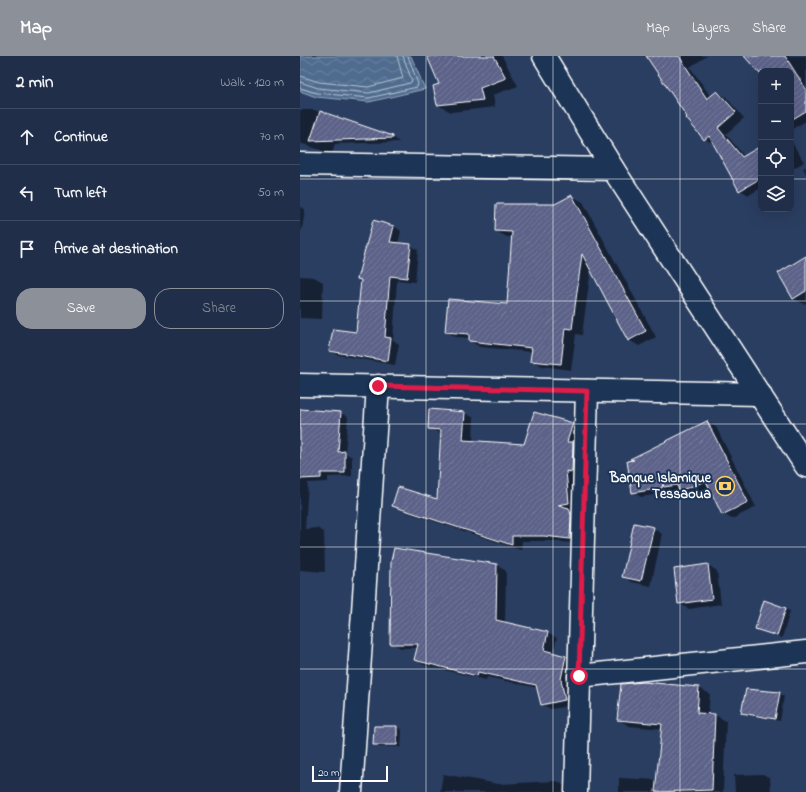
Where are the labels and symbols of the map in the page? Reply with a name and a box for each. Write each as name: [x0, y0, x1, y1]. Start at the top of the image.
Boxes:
route end: [369, 377, 387, 395]
place label: Banque Islamique Tessaoua: [609, 468, 712, 505]
bank icon: Banque Islamique Tessaoua: [714, 475, 736, 497]
route start: [570, 667, 588, 685]
scale bar: [312, 764, 388, 783]

